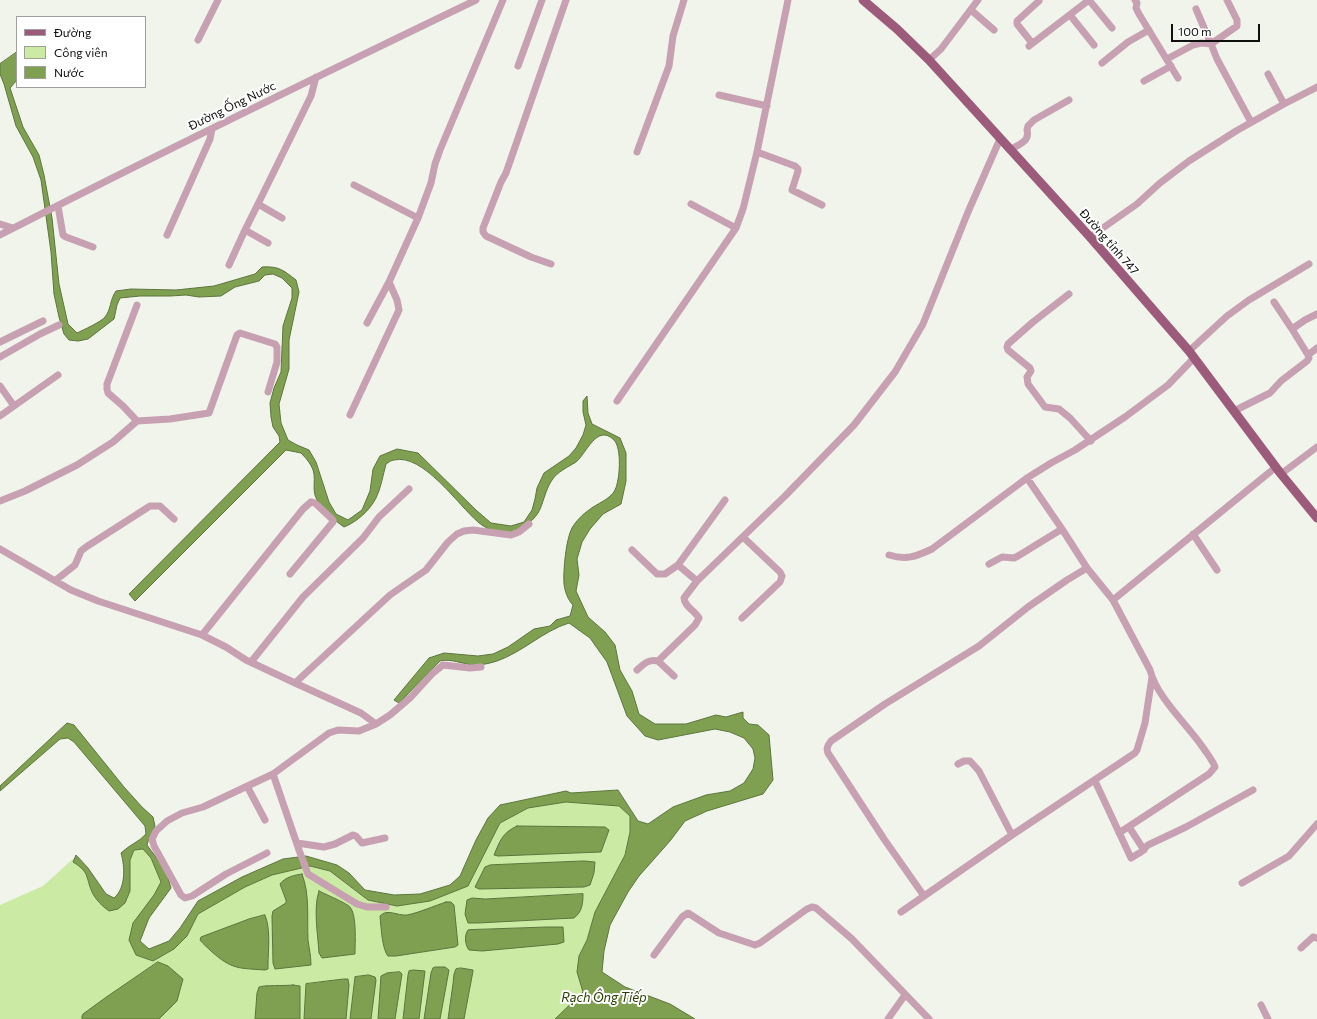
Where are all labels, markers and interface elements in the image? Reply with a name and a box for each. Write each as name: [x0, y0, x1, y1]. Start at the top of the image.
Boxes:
legend: [16, 16, 146, 88]
scale bar: [1173, 16, 1262, 42]
text: 100 m: [1178, 24, 1212, 38]
text: Đường: [54, 25, 91, 39]
text: Công viên: [54, 45, 108, 59]
text: Nước: [54, 65, 84, 79]
street label: Đường Ống Nước: [186, 79, 278, 133]
street label: Đường tỉnh 747: [1076, 206, 1142, 278]
water label: Rạch Ông Tiếp: [561, 990, 647, 1006]

